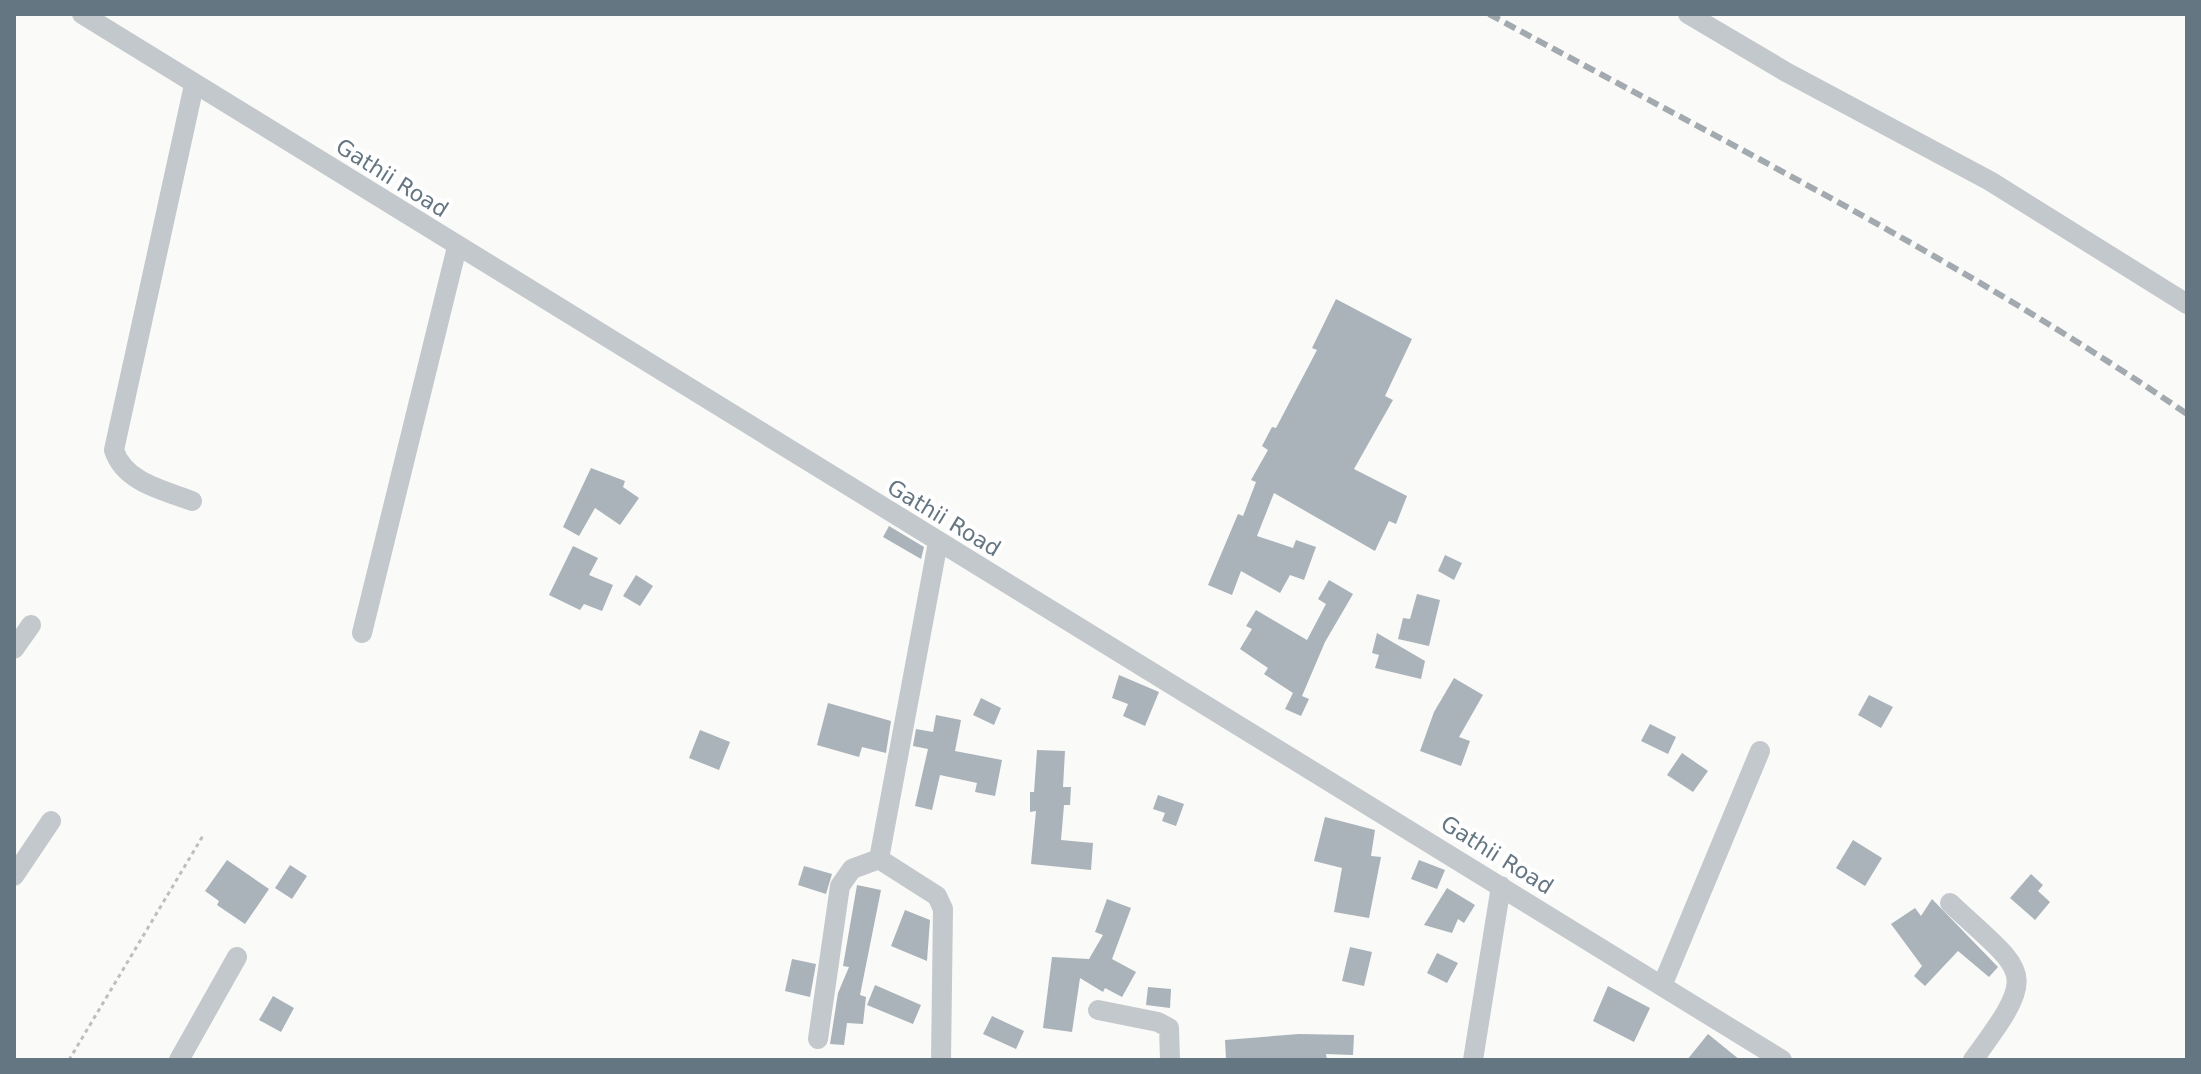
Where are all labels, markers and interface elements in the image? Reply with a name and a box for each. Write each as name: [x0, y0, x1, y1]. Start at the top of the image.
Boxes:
street label: Gathii Road: [331, 134, 453, 222]
street label: Gathii Road: [883, 474, 1005, 562]
street label: Gathii Road: [1436, 811, 1558, 899]

